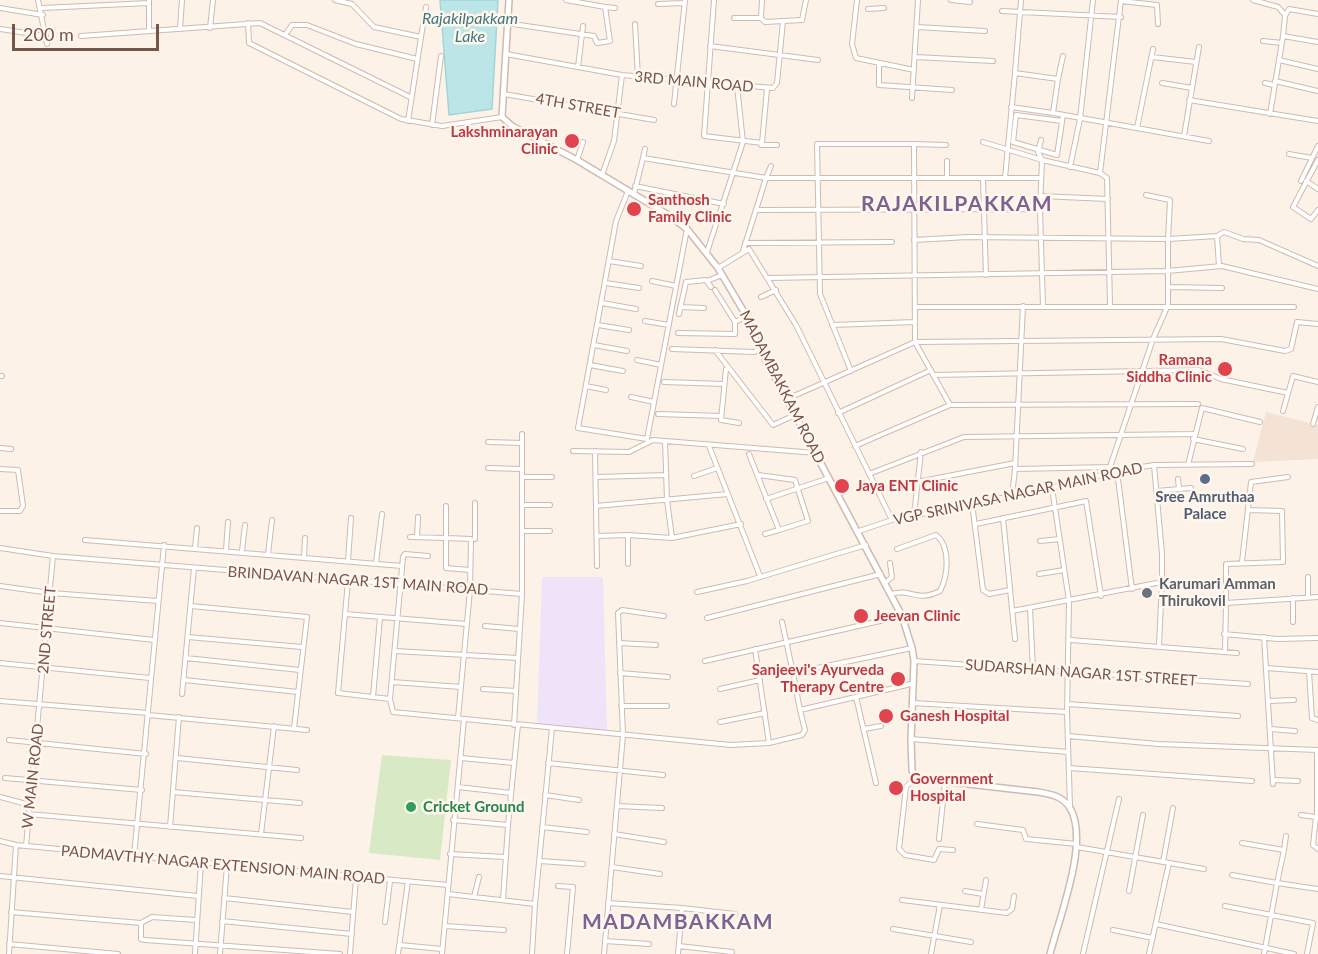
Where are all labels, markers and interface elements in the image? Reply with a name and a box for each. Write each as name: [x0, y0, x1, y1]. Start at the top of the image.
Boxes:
water label: Rajakilpakkam Lake: [422, 9, 518, 47]
scale bar: [15, 12, 162, 50]
text: 200 m: [23, 23, 74, 45]
street label: 3RD MAIN ROAD: [634, 68, 754, 96]
street label: 4TH STREET: [534, 90, 622, 122]
place label: Lakshminarayan Clinic: [450, 123, 558, 158]
marker: Lakshminarayan Clinic: [563, 132, 581, 150]
place label: Santhosh Family Clinic: [648, 191, 732, 226]
district label: RAJAKILPAKKAM: [861, 191, 1053, 217]
marker: Santhosh Family Clinic: [625, 200, 643, 218]
street label: MADAMBAKKAM ROAD: [736, 307, 828, 467]
place label: Ramana Siddha Clinic: [1126, 351, 1212, 386]
marker: Ramana Siddha Clinic: [1216, 360, 1234, 378]
street label: VGP SRINIVASA NAGAR MAIN ROAD: [892, 459, 1144, 529]
marker: Sree Amruthaa Palace: [1198, 472, 1212, 486]
marker: Jaya ENT Clinic: [833, 477, 851, 495]
place label: Jaya ENT Clinic: [856, 477, 958, 495]
place label: Sree Amruthaa Palace: [1155, 488, 1255, 523]
street label: BRINDAVAN NAGAR 1ST MAIN ROAD: [227, 563, 489, 599]
place label: Karumari Amman Thirukovil: [1159, 575, 1276, 610]
street label: 2ND STREET: [34, 585, 60, 675]
marker: Karumari Amman Thirukovil: [1140, 586, 1154, 600]
marker: Jeevan Clinic: [852, 607, 870, 625]
place label: Jeevan Clinic: [874, 607, 960, 625]
street label: SUDARSHAN NAGAR 1ST STREET: [964, 656, 1198, 690]
place label: Sanjeevi's Ayurveda Therapy Centre: [752, 661, 884, 696]
marker: Sanjeevi's Ayurveda Therapy Centre: [889, 670, 907, 688]
marker: Ganesh Hospital: [877, 707, 895, 725]
place label: Ganesh Hospital: [900, 707, 1009, 725]
street label: W MAIN ROAD: [19, 723, 47, 829]
place label: Government Hospital: [910, 770, 993, 805]
marker: Government Hospital: [887, 779, 905, 797]
place label: Cricket Ground: [423, 798, 525, 816]
marker: Cricket Ground: [404, 800, 418, 814]
street label: PADMAVTHY NAGAR EXTENSION MAIN ROAD: [60, 842, 386, 888]
district label: MADAMBAKKAM: [582, 909, 774, 935]

